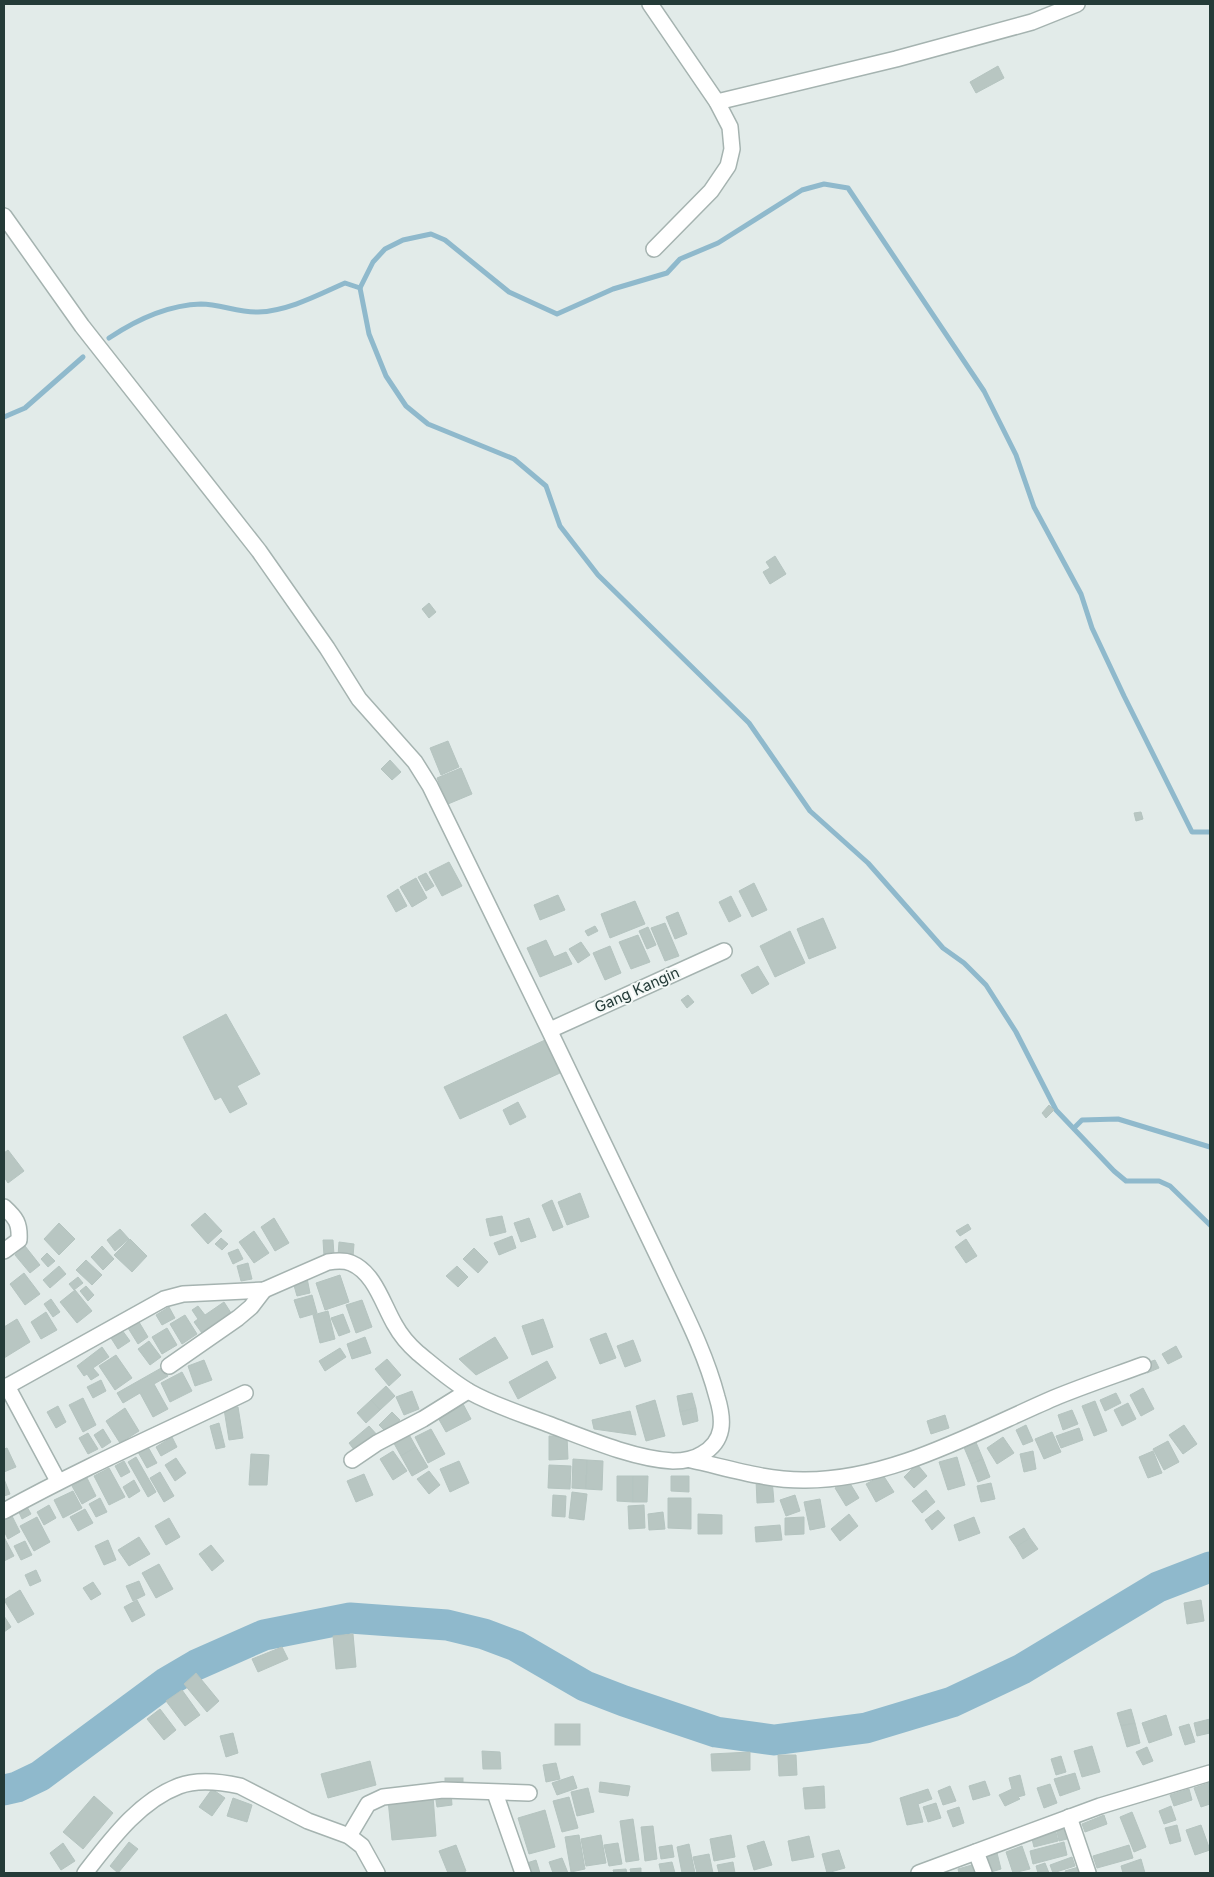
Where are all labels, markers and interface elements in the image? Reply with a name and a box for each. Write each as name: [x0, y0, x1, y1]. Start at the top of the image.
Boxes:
street label: Gang Kangin: [591, 962, 682, 1017]

